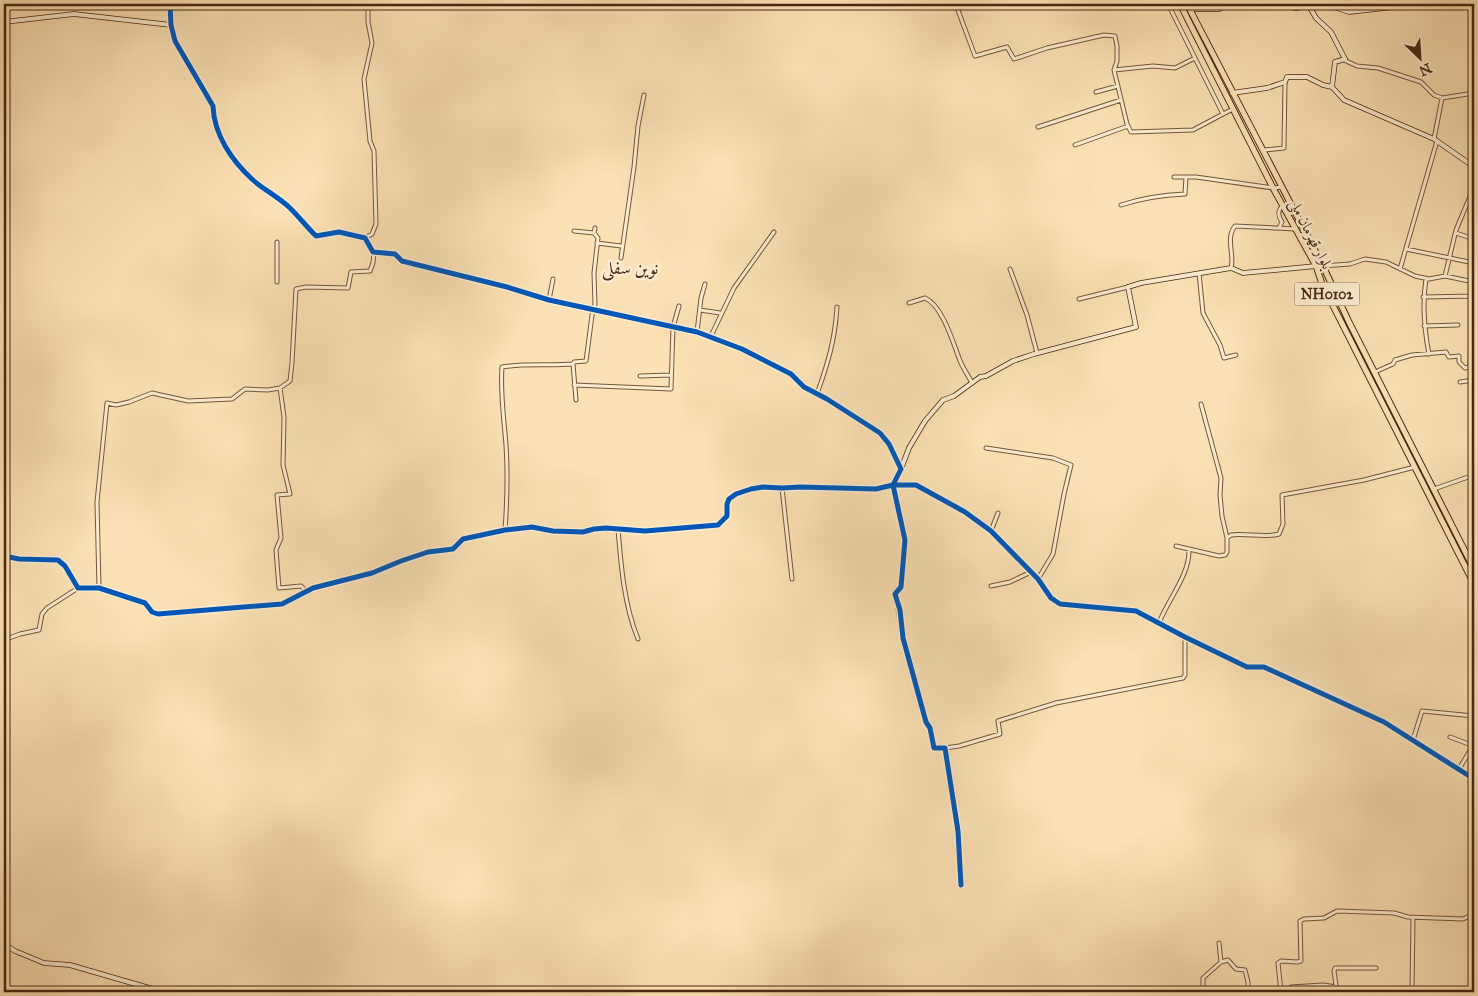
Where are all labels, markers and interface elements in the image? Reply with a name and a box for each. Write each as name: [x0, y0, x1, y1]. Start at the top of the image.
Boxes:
north arrow: [1396, 32, 1446, 82]
text: N: [1416, 59, 1434, 80]
street label: بلوار قهرمان ملی: [1284, 196, 1336, 273]
district label: نوین سفلى: [602, 257, 658, 281]
road number: NH0102: [1294, 282, 1360, 306]

